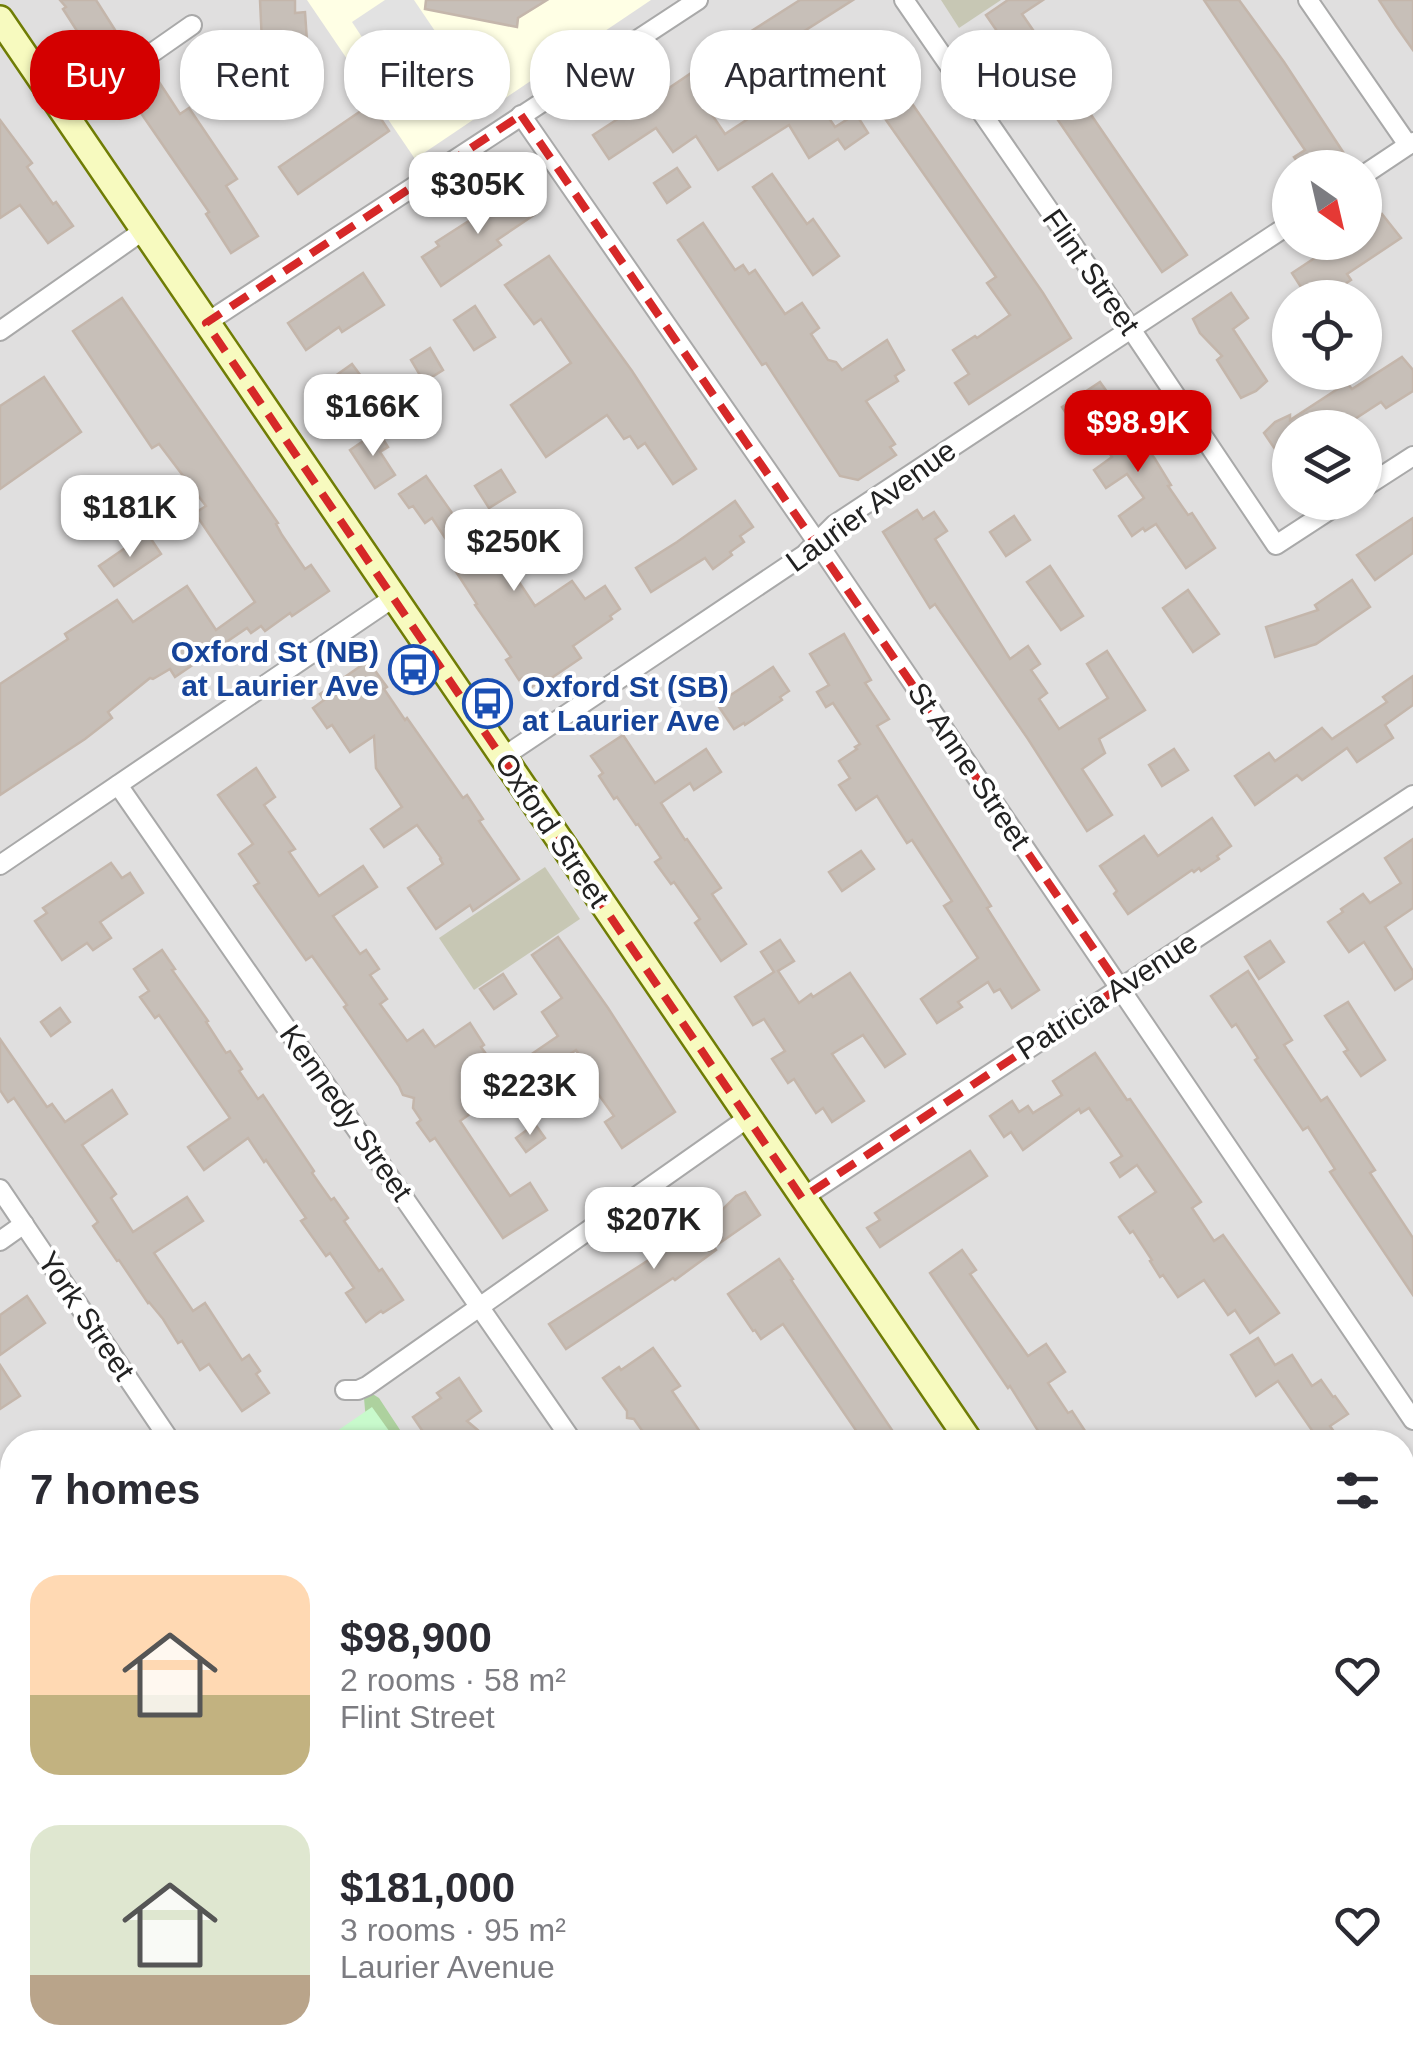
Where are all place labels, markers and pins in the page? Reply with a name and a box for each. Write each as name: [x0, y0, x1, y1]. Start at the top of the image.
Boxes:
pin: $305K: [408, 152, 548, 237]
pin: $166K: [303, 374, 443, 459]
pin: $98.9K: [1057, 390, 1219, 475]
pin: $181K: [60, 475, 200, 560]
pin: $250K: [444, 509, 584, 594]
place label: Oxford St (NB) at Laurier Ave: [171, 635, 379, 702]
bus stop icon: Oxford St (NB) at Laurier Ave: [388, 643, 440, 695]
place label: Oxford St (SB) at Laurier Ave: [522, 670, 729, 737]
bus stop icon: Oxford St (SB) at Laurier Ave: [461, 678, 513, 730]
pin: $223K: [460, 1053, 600, 1138]
pin: $207K: [584, 1187, 724, 1272]

